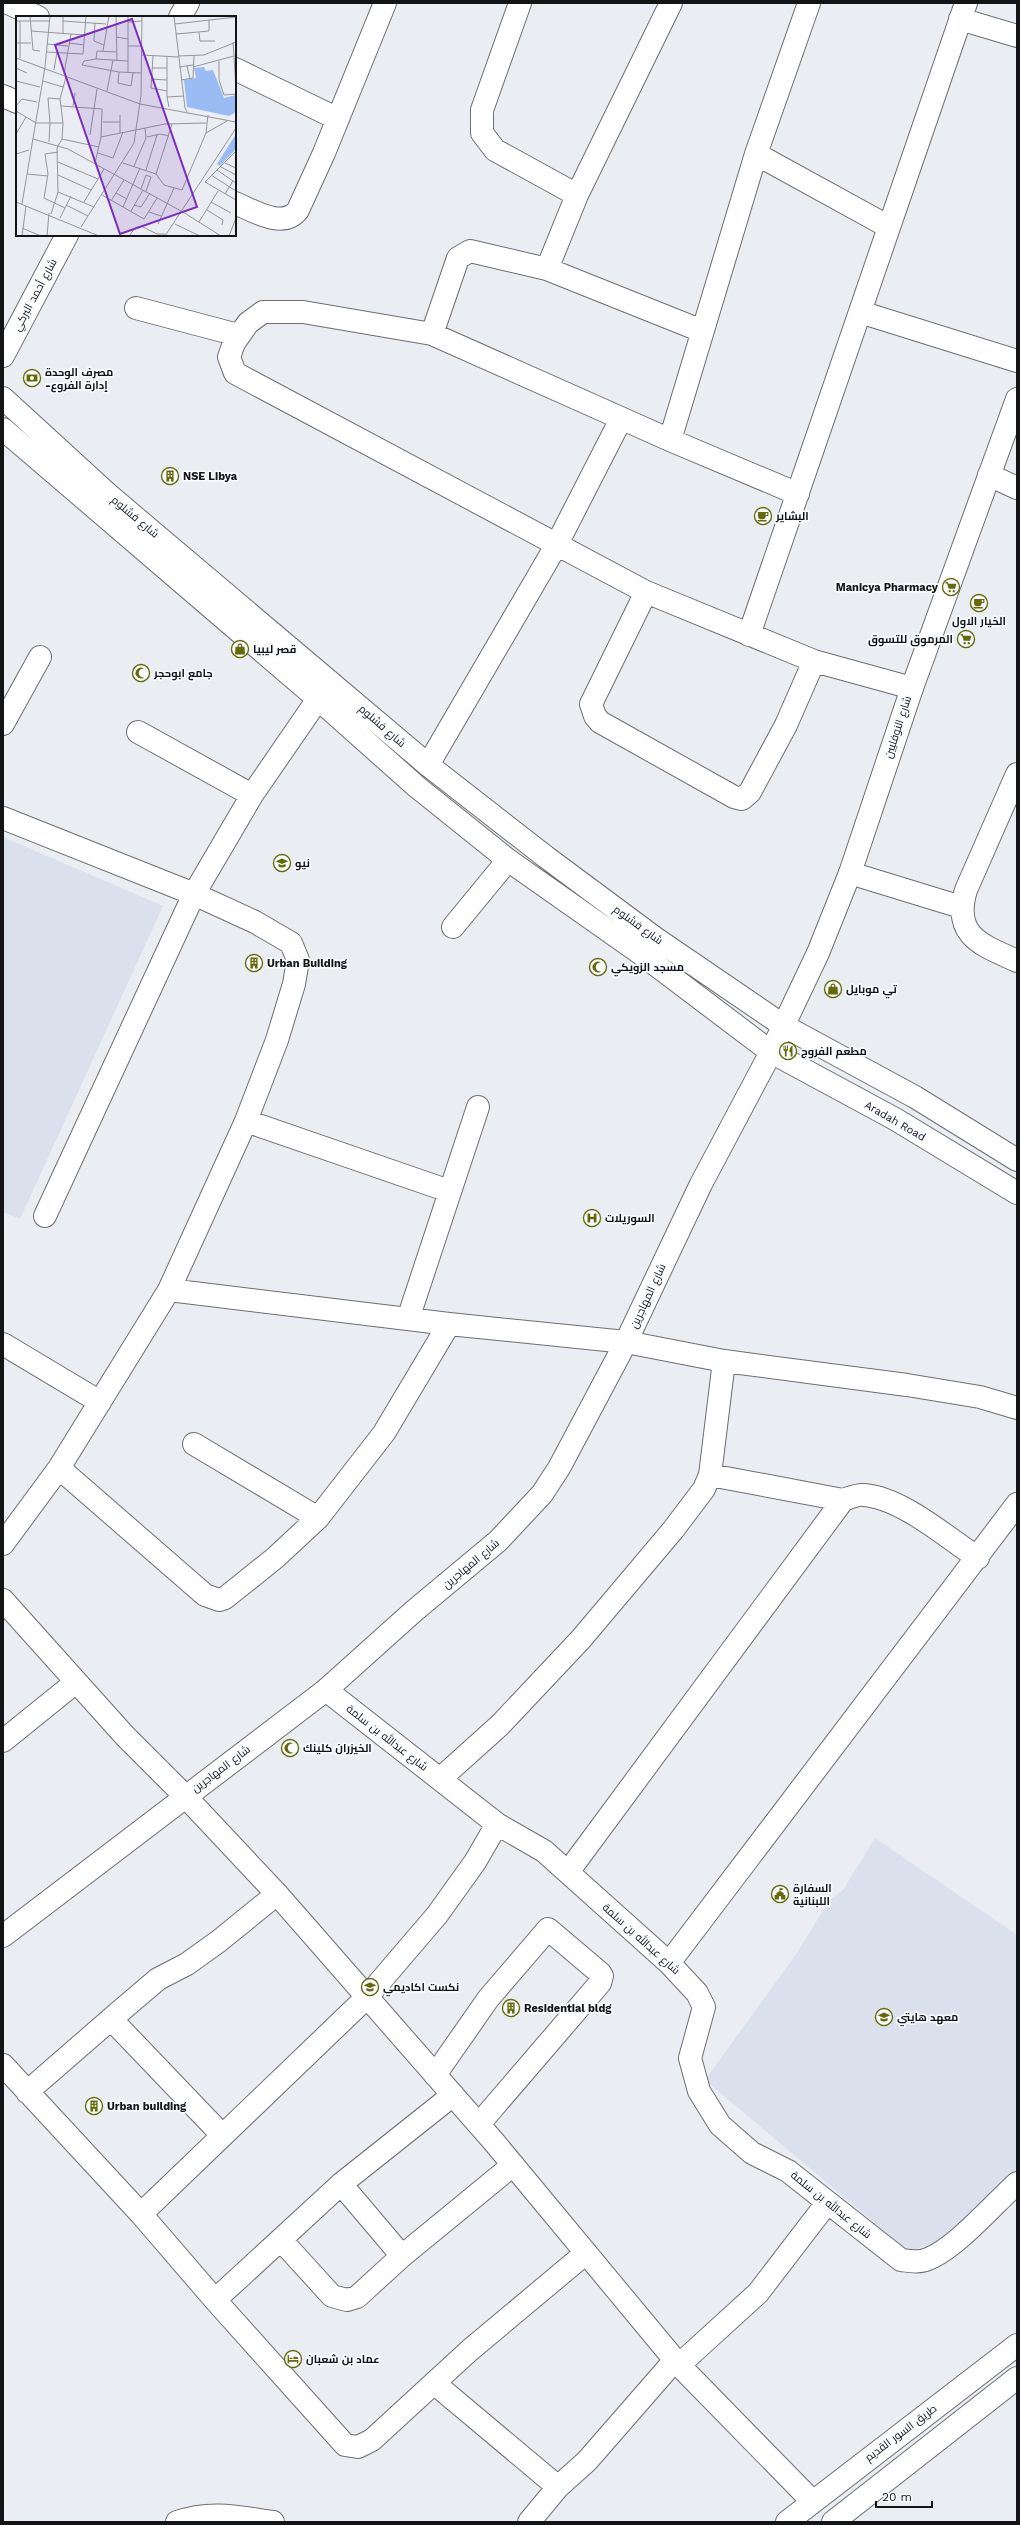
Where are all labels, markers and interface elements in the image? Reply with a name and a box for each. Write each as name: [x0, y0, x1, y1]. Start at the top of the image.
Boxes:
inset map: [16, 16, 236, 236]
street label: شارع أحمد البركي: [10, 256, 61, 334]
place label: مصرف الوحدة -إدارة الفروع: [45, 366, 113, 393]
bank icon: مصرف الوحدة -إدارة الفروع: [22, 368, 42, 388]
building icon: NSE Libya: [160, 466, 180, 486]
place label: NSE Libya: [183, 470, 238, 483]
street label: شارع فشلوم: [108, 493, 161, 541]
cafe icon: البشاير: [753, 506, 773, 526]
place label: البشاير: [775, 510, 809, 523]
supermarket icon: Manicya Pharmacy: [941, 577, 961, 597]
place label: Manicya Pharmacy: [836, 581, 939, 594]
cafe icon: الخيار الاول: [969, 593, 989, 613]
place label: الخيار الاول: [952, 615, 1006, 629]
supermarket icon: المرموق للتسوق: [956, 629, 976, 649]
place label: المرموق للتسوق: [868, 633, 953, 647]
shop icon: قصر ليبيا: [230, 639, 250, 659]
place label: قصر ليبيا: [253, 643, 296, 656]
mosque icon: جامع ابوحجر: [131, 663, 151, 683]
place label: جامع ابوحجر: [153, 667, 213, 681]
street label: شارع النوفليين: [882, 694, 915, 760]
street label: شارع فشلوم: [355, 702, 408, 751]
school or university icon: نيو: [272, 853, 292, 873]
place label: نيو: [295, 857, 310, 871]
street label: شارع فشلوم: [610, 903, 665, 948]
building icon: Urban Building: [244, 953, 264, 973]
place label: Urban Building: [267, 957, 348, 970]
mosque icon: مسجد الزويكي: [588, 957, 608, 977]
place label: مسجد الزويكي: [611, 961, 684, 977]
shop icon: تي موبايل: [823, 979, 843, 999]
place label: تي موبايل: [846, 983, 898, 999]
restaurant icon: مطعم الفروج: [778, 1041, 798, 1061]
place label: مطعم الفروج: [801, 1045, 867, 1059]
street label: Aradah Road: [862, 1098, 928, 1144]
hospital icon: السوريلات: [582, 1208, 602, 1228]
place label: السوريلات: [605, 1212, 655, 1226]
street label: شارع المهاجرين: [627, 1262, 670, 1331]
street label: شارع المهاجرين: [440, 1537, 503, 1592]
street label: شارع عبدالله بن سلمة: [343, 1701, 431, 1775]
mosque icon: الخيزران كلينك: [280, 1738, 300, 1758]
place label: الخيزران كلينك: [303, 1742, 372, 1755]
street label: شارع المهاجرين: [189, 1743, 253, 1796]
place label: السفارة اللبنانية: [793, 1882, 832, 1908]
public building icon: السفارة اللبنانية: [770, 1884, 790, 1904]
street label: شارع عبدالله بن سلمة: [599, 1899, 684, 1978]
school or university icon: نكست اكاديمي: [360, 1977, 380, 1997]
place label: نكست اكاديمي: [383, 1981, 459, 1997]
building icon: Residential bldg: [501, 1998, 521, 2018]
place label: Residential bldg: [524, 2002, 612, 2015]
school or university icon: معهد هايتي: [874, 2007, 894, 2027]
place label: معهد هايتي: [897, 2011, 958, 2027]
building icon: Urban building: [84, 2096, 104, 2116]
place label: Urban building: [107, 2100, 187, 2113]
street label: شارع عبدالله بن سلمة: [788, 2167, 875, 2242]
hotel icon: عماد بن شعبان: [283, 2349, 303, 2369]
place label: عماد بن شعبان: [306, 2353, 380, 2366]
street label: طريق السور القديم: [863, 2402, 940, 2465]
scale bar: [876, 2483, 932, 2509]
text: 20 m: [882, 2490, 912, 2504]

